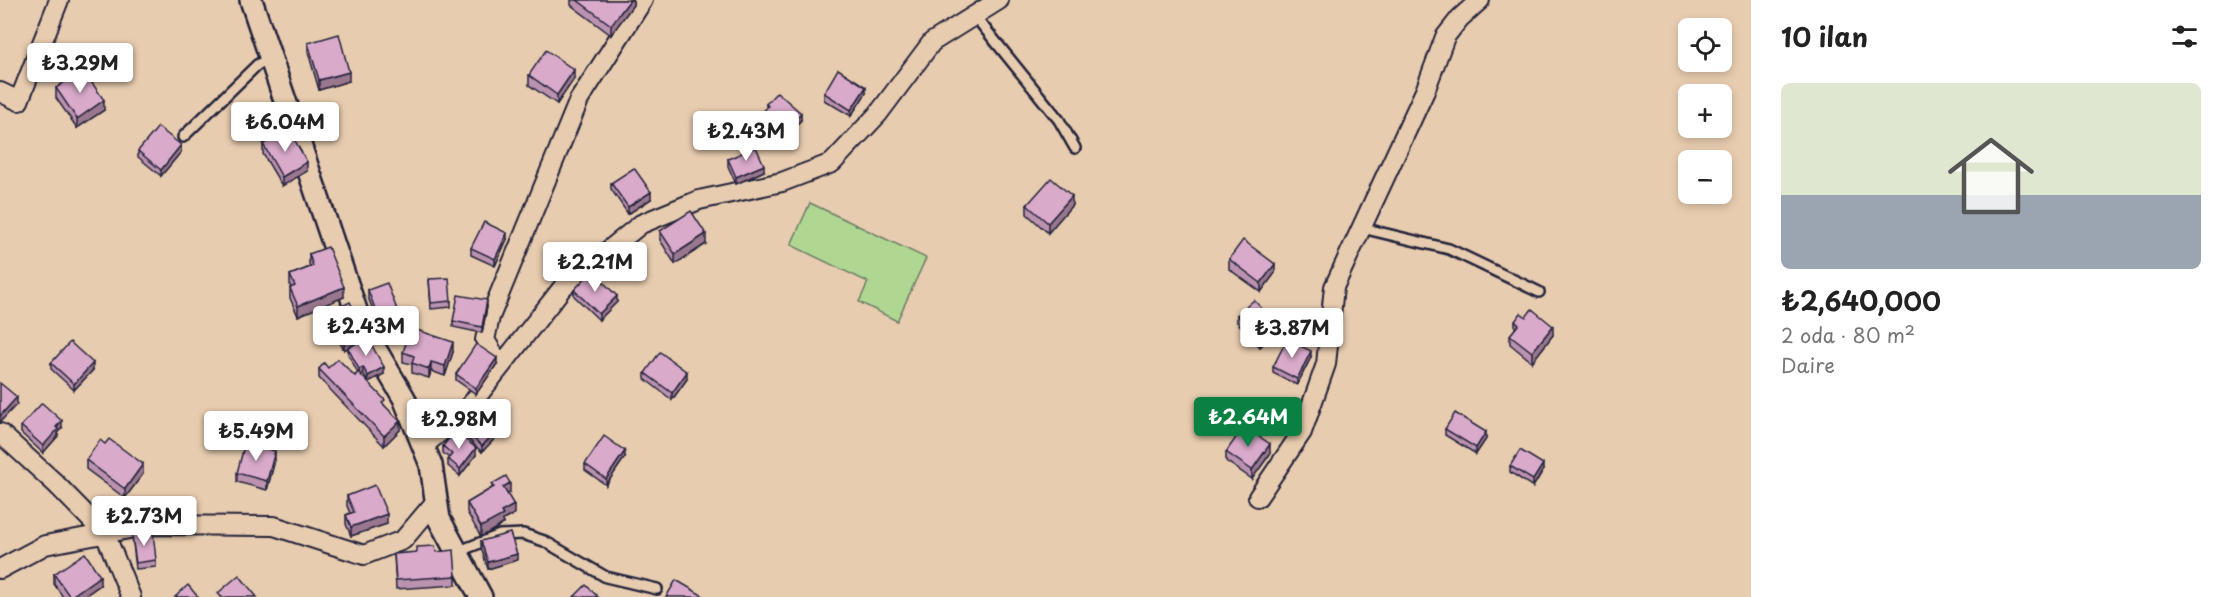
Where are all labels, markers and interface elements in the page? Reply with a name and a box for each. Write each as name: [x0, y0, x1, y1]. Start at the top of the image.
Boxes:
text: 10 ilan: [1781, 17, 1868, 56]
map controls: [1678, 18, 1732, 204]
button: locate: [1678, 18, 1732, 72]
icon: filters: [2168, 20, 2201, 53]
pin: ₺3.29M: [31, 43, 129, 94]
text: ₺3.29M: [41, 47, 119, 77]
button: +: [1678, 84, 1732, 138]
pin: ₺6.04M: [236, 102, 334, 153]
text: ₺6.04M: [245, 106, 325, 136]
pin: ₺2.43M: [697, 111, 795, 162]
text: ₺2.43M: [707, 115, 785, 145]
icon: home: [1937, 122, 2045, 230]
button: −: [1678, 150, 1732, 204]
pin: ₺2.21M: [546, 242, 644, 293]
text: ₺2.21M: [557, 246, 633, 276]
text: ₺2,640,000: [1781, 281, 1941, 320]
pin: ₺2.43M: [317, 306, 415, 357]
pin: ₺3.87M: [1243, 308, 1341, 359]
text: ₺2.43M: [327, 310, 405, 340]
text: ₺3.87M: [1254, 312, 1330, 342]
text: 2 oda · 80 m²: [1781, 320, 1915, 350]
text: Daire: [1781, 350, 1835, 380]
pin: ₺2.64M: [1199, 397, 1297, 448]
pin: ₺2.98M: [410, 399, 508, 450]
text: ₺2.64M: [1208, 401, 1288, 431]
text: ₺2.98M: [421, 403, 497, 433]
pin: ₺5.49M: [207, 411, 305, 462]
text: ₺5.49M: [218, 415, 294, 445]
pin: ₺2.73M: [95, 496, 193, 547]
text: ₺2.73M: [106, 500, 182, 530]

